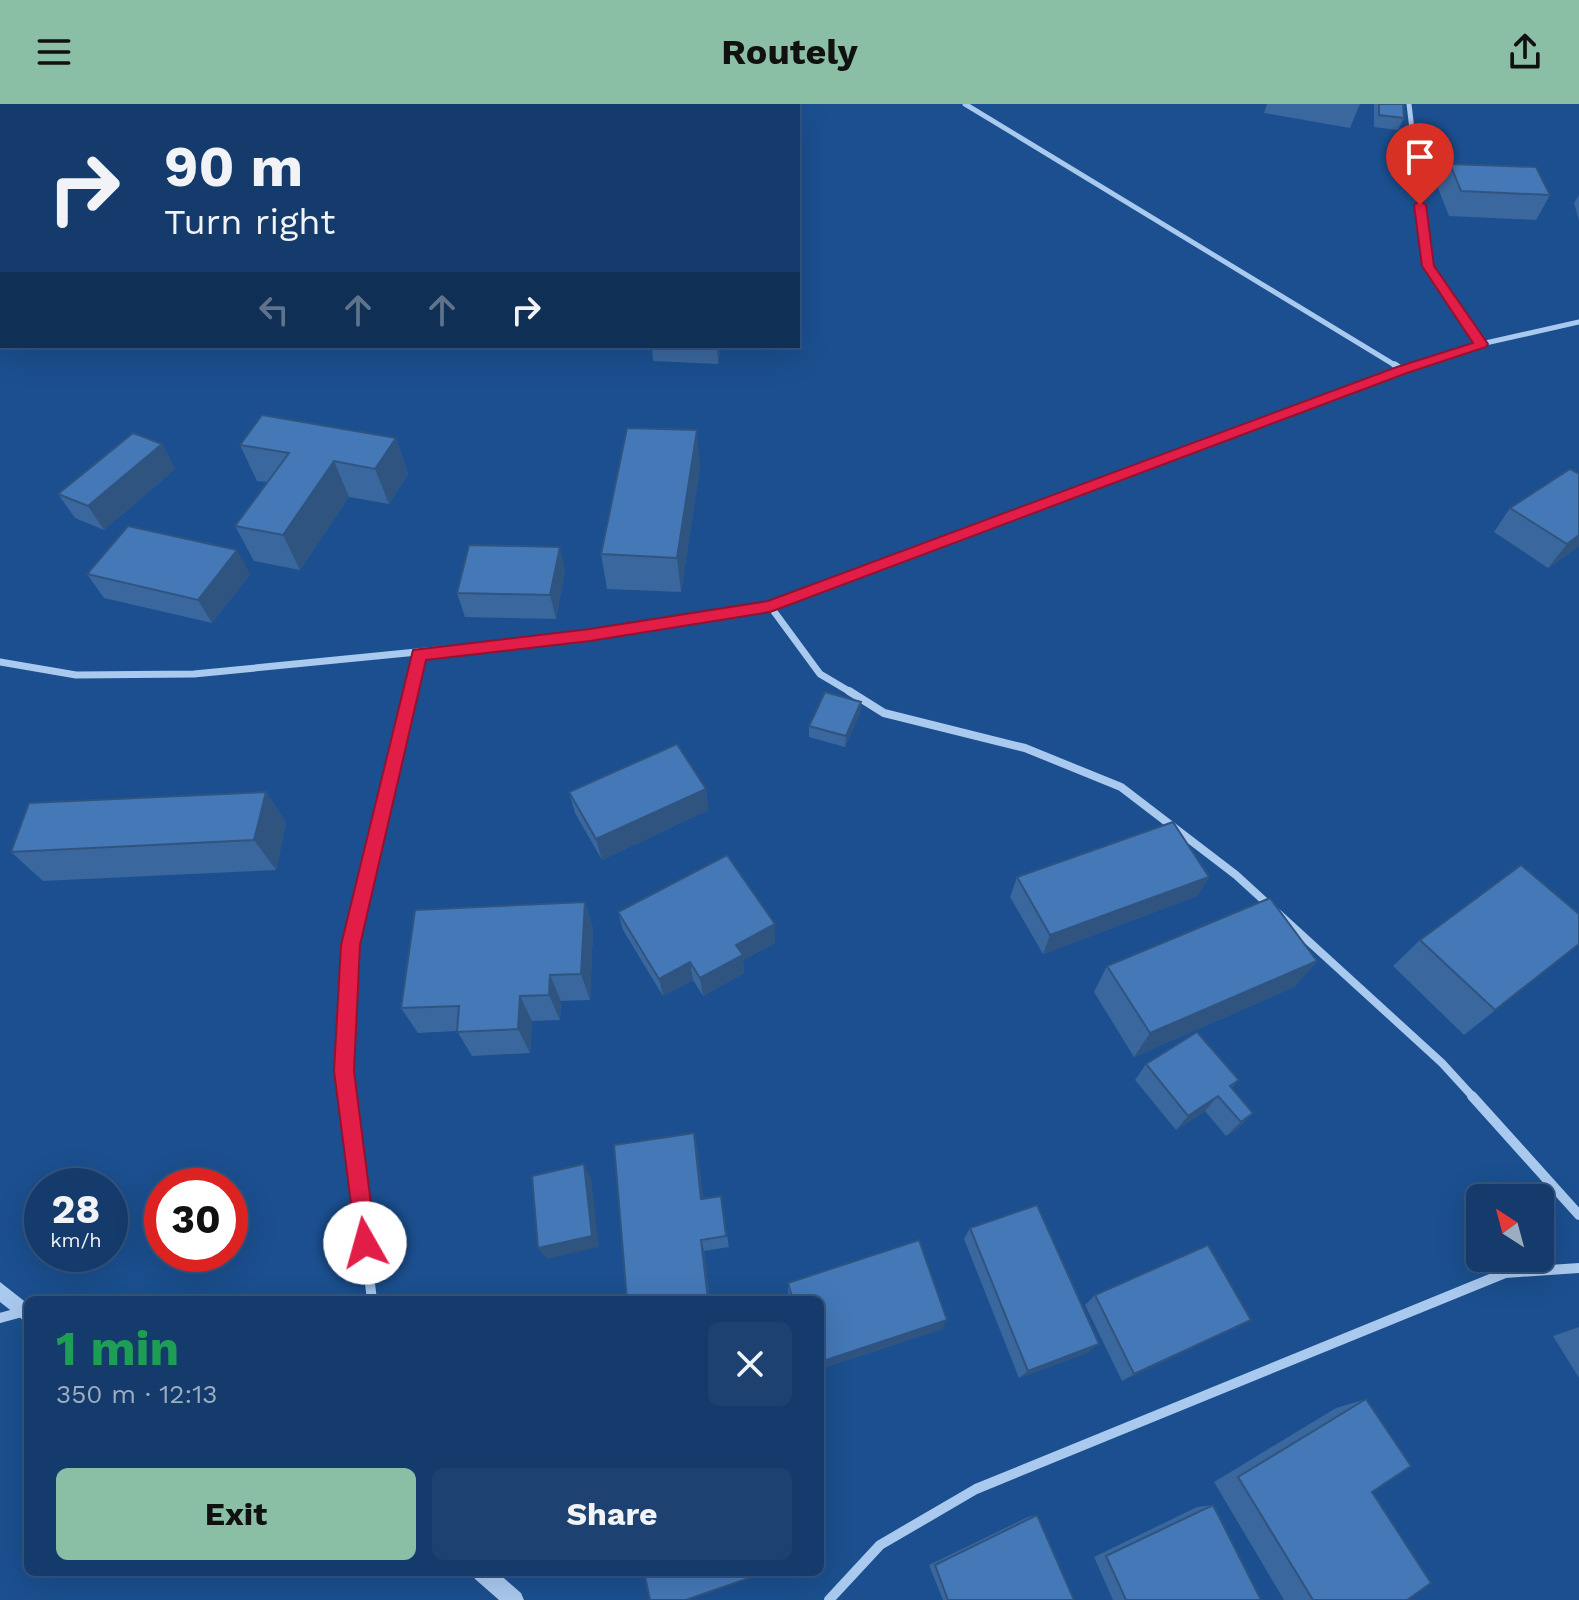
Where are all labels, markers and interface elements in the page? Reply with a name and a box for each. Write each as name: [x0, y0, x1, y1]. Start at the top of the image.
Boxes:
icon: menu: [32, 30, 76, 74]
icon: share: [1503, 30, 1547, 74]
text: Routely: [721, 31, 858, 73]
pin: [1386, 123, 1454, 205]
text: 90 m: [164, 134, 303, 200]
icon: arrive: [1398, 135, 1442, 179]
icon: right: [32, 136, 136, 240]
text: Turn right: [164, 201, 335, 243]
icon: left: [252, 288, 296, 332]
icon: ahead: [336, 288, 380, 332]
icon: ahead: [420, 288, 464, 332]
icon: right: [504, 288, 548, 332]
speed limit sign: 30: [144, 1168, 248, 1272]
north arrow: [1466, 1184, 1554, 1272]
map controls: [1466, 1184, 1554, 1272]
text: 28: [52, 1186, 100, 1233]
position arrow: [323, 1201, 407, 1285]
text: km/h: [50, 1228, 102, 1252]
text: 1 min: [56, 1320, 179, 1377]
button: close: [708, 1322, 792, 1406]
text: 350 m · 12:13: [56, 1379, 218, 1409]
button: Exit: [56, 1468, 416, 1560]
button: Share: [432, 1468, 792, 1560]

